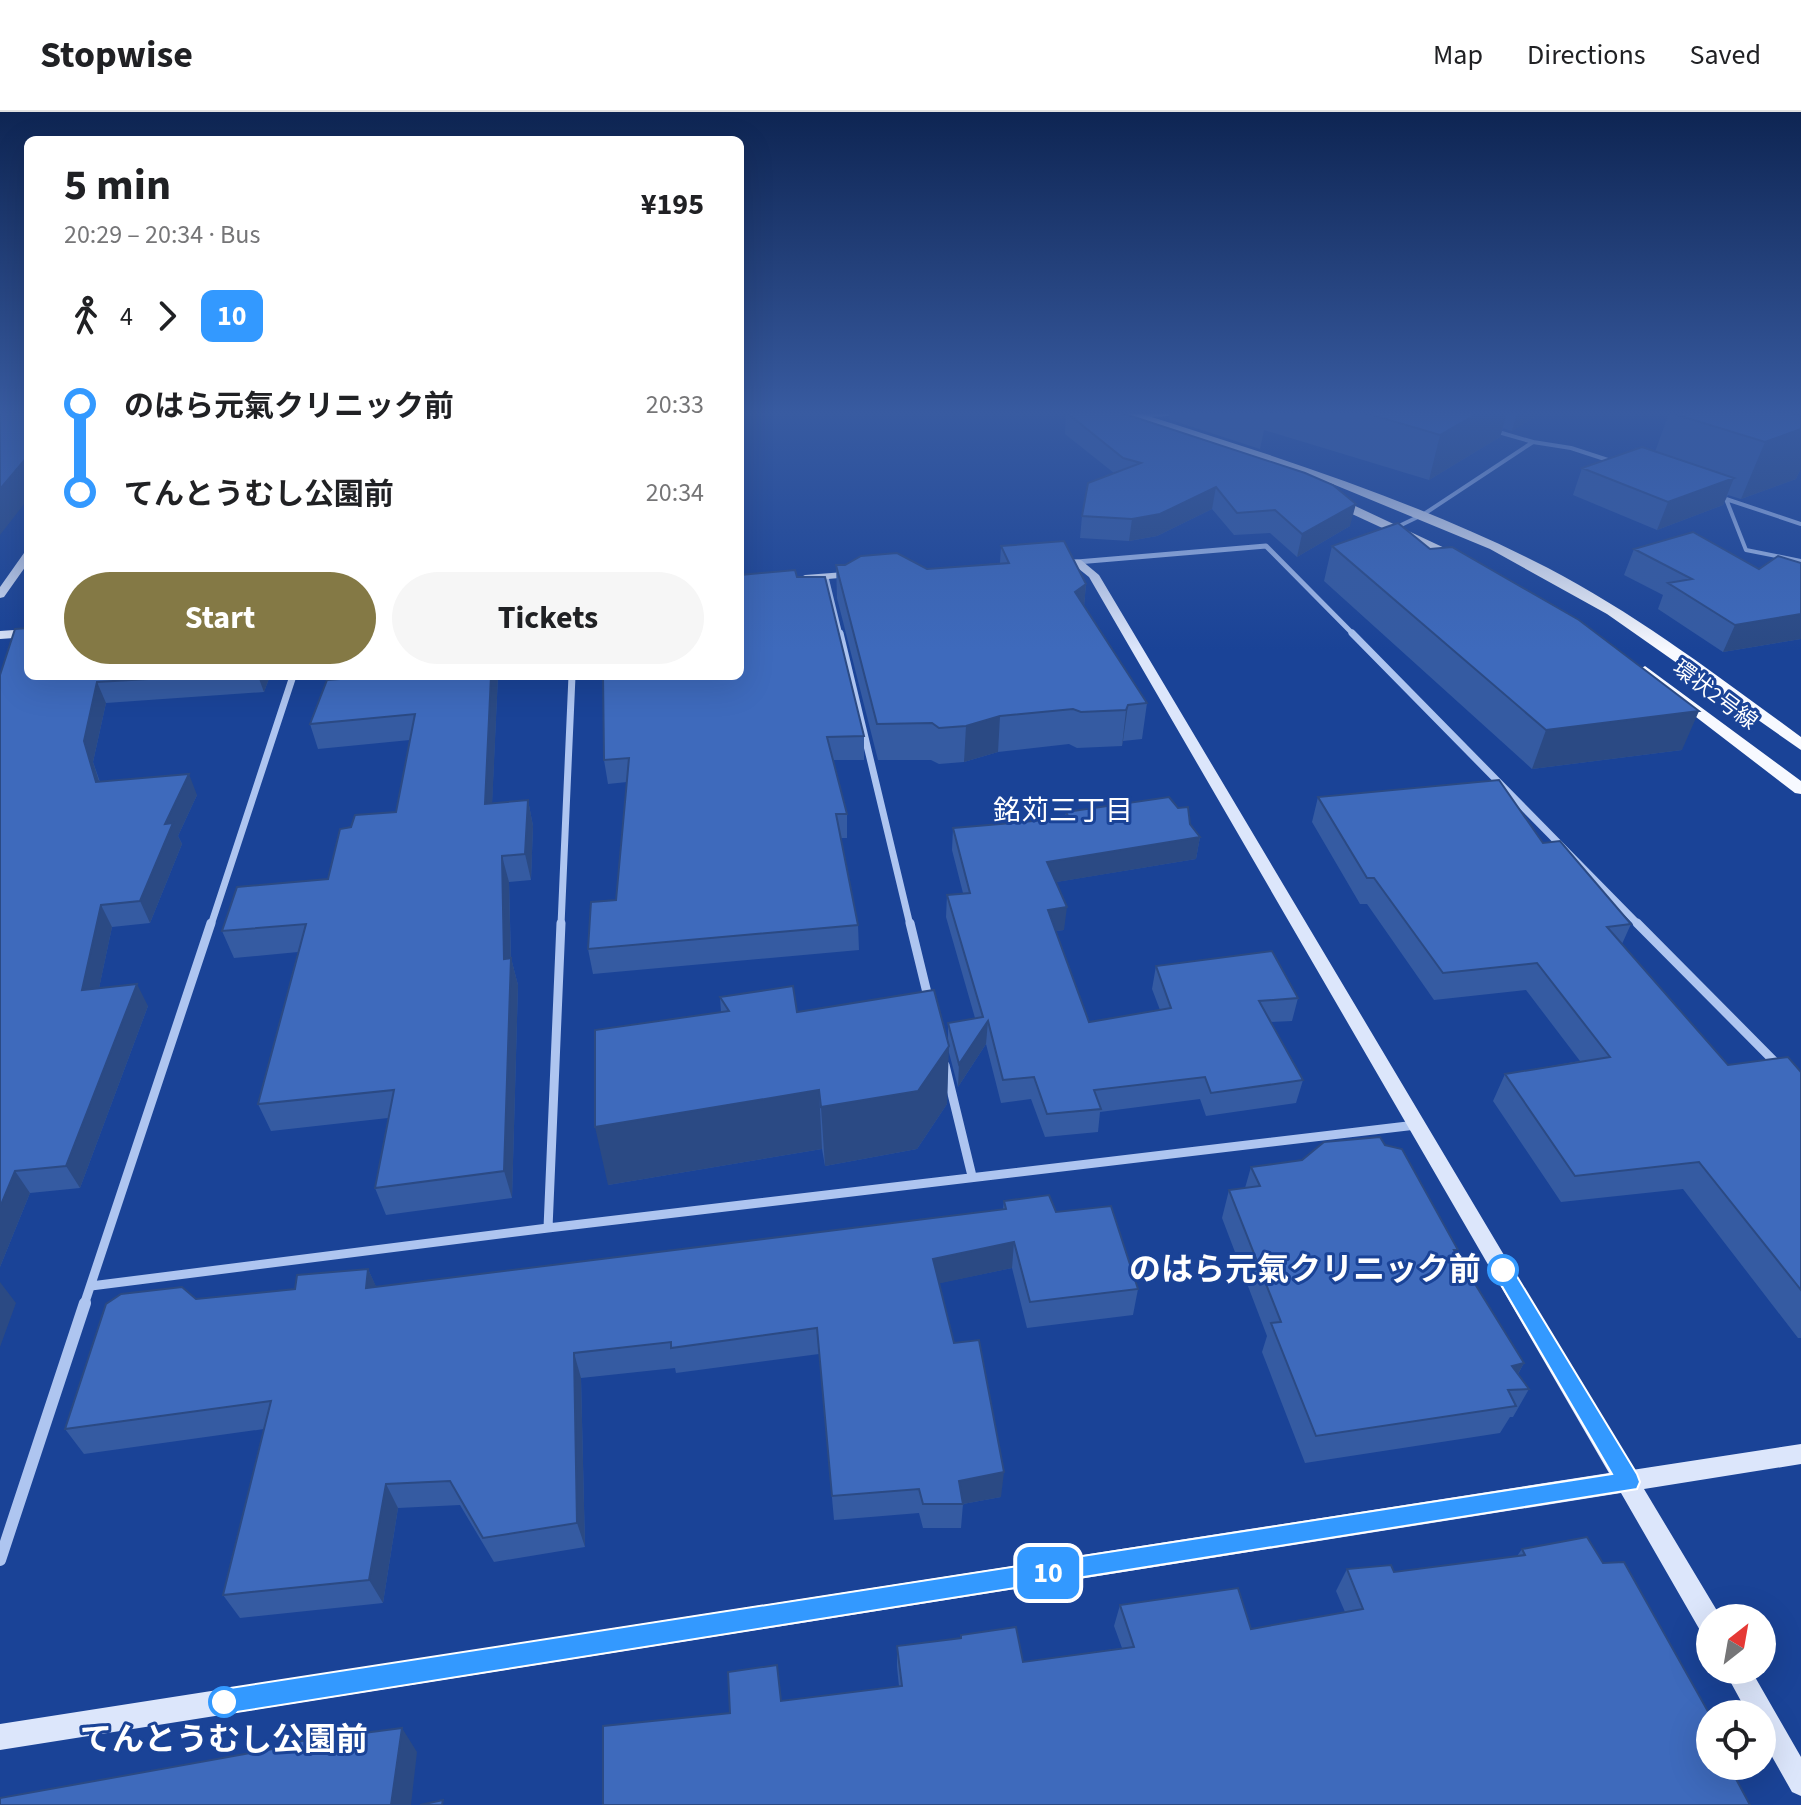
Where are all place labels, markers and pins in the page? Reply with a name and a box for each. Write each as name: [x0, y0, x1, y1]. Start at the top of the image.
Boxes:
place label: のはら元氣クリニック前: [1129, 1247, 1481, 1293]
marker: のはら元氣クリニック前: [1488, 1255, 1518, 1285]
marker: てんとうむし公園前: [209, 1687, 239, 1717]
place label: てんとうむし公園前: [80, 1717, 368, 1763]

